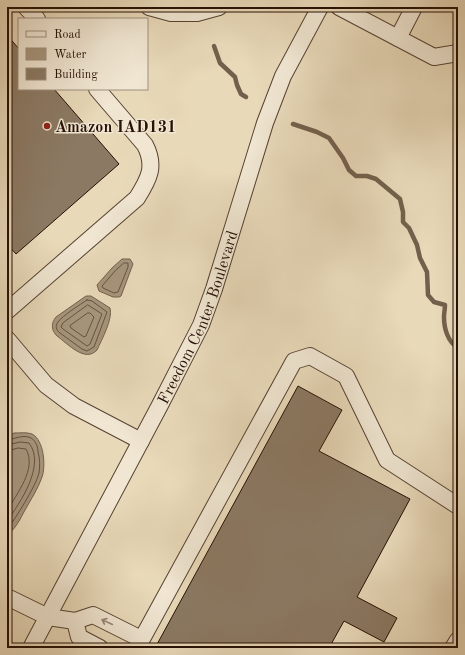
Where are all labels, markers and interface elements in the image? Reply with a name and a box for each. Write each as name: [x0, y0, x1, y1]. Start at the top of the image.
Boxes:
legend: [18, 18, 148, 90]
text: Road: [54, 29, 81, 41]
text: Water: [54, 49, 87, 61]
text: Building: [54, 69, 98, 81]
place label: Amazon IAD131: [55, 120, 176, 136]
marker: Amazon IAD131: [42, 121, 52, 131]
street label: Freedom Center Boulevard: [156, 229, 241, 407]
one-way arrow: [101, 617, 113, 625]

